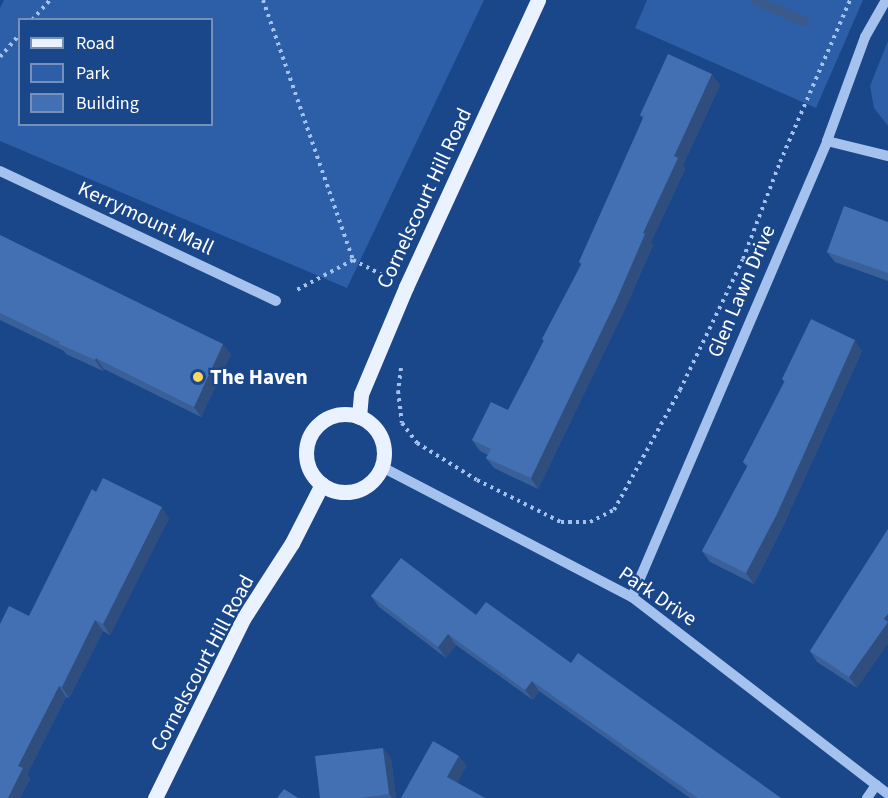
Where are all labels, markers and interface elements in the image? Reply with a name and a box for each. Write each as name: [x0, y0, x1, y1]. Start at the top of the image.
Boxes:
legend: [18, 18, 213, 126]
text: Road: [76, 31, 115, 56]
text: Park: [76, 61, 110, 86]
text: Building: [76, 91, 139, 116]
street label: Cornelscourt Hill Road: [371, 104, 477, 292]
street label: Kerrymount Mall: [74, 176, 218, 260]
street label: Glen Lawn Drive: [702, 221, 780, 361]
place label: The Haven: [210, 364, 308, 390]
marker: The Haven: [191, 370, 205, 384]
street label: Park Drive: [614, 561, 702, 631]
street label: Cornelscourt Hill Road: [145, 571, 259, 755]

